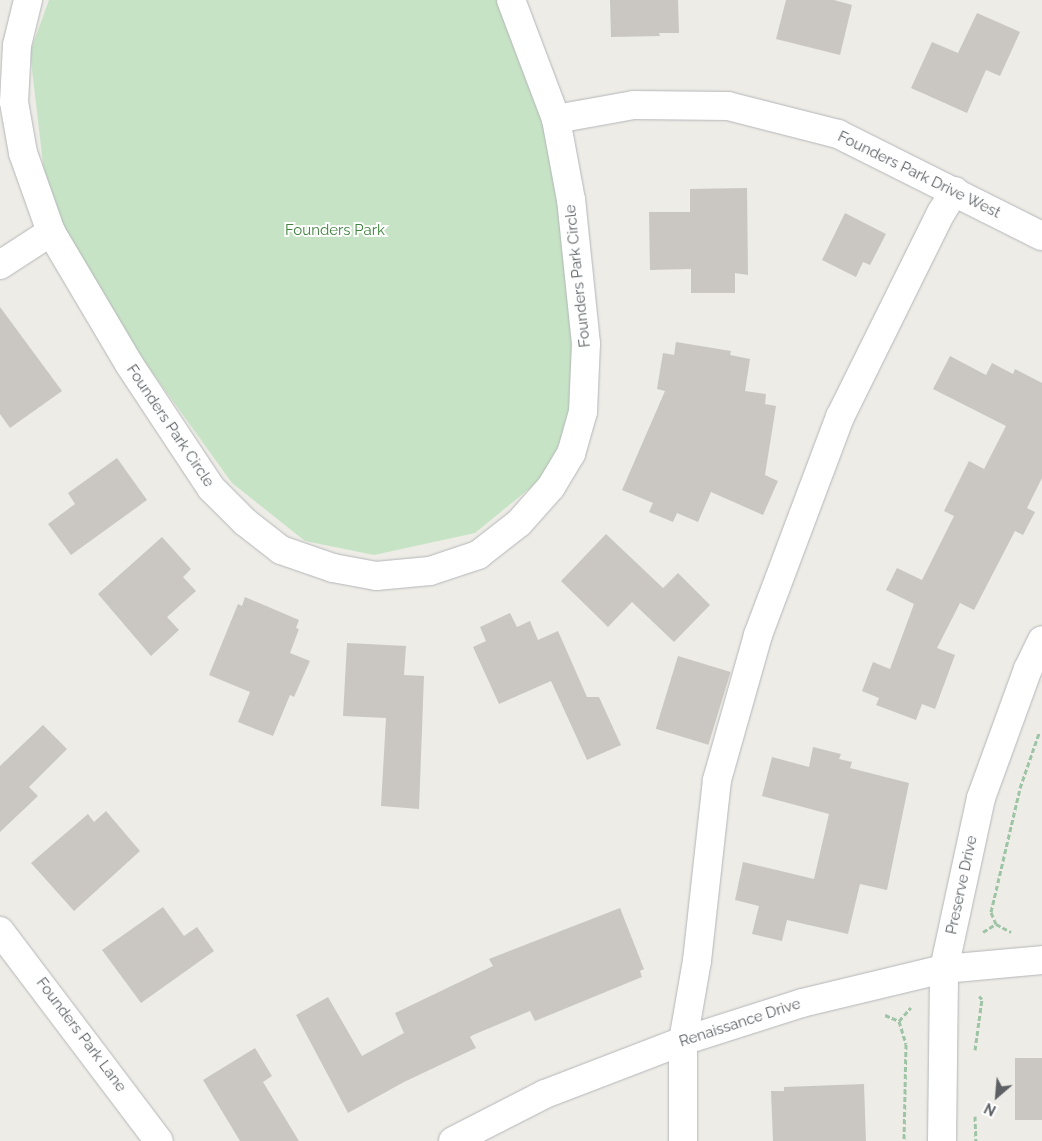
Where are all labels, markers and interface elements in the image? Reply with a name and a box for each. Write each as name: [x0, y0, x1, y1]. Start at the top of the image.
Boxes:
street label: Founders Park Drive West: [835, 128, 1003, 222]
street label: Founders Park Circle: [562, 204, 594, 348]
park label: Founders Park: [285, 222, 385, 240]
street label: Founders Park Circle: [122, 361, 218, 491]
street label: Preserve Drive: [943, 834, 981, 936]
street label: Founders Park Lane: [32, 974, 130, 1096]
street label: Renaissance Drive: [677, 995, 803, 1051]
north arrow: [972, 1071, 1022, 1121]
text: N: [982, 1100, 999, 1119]

